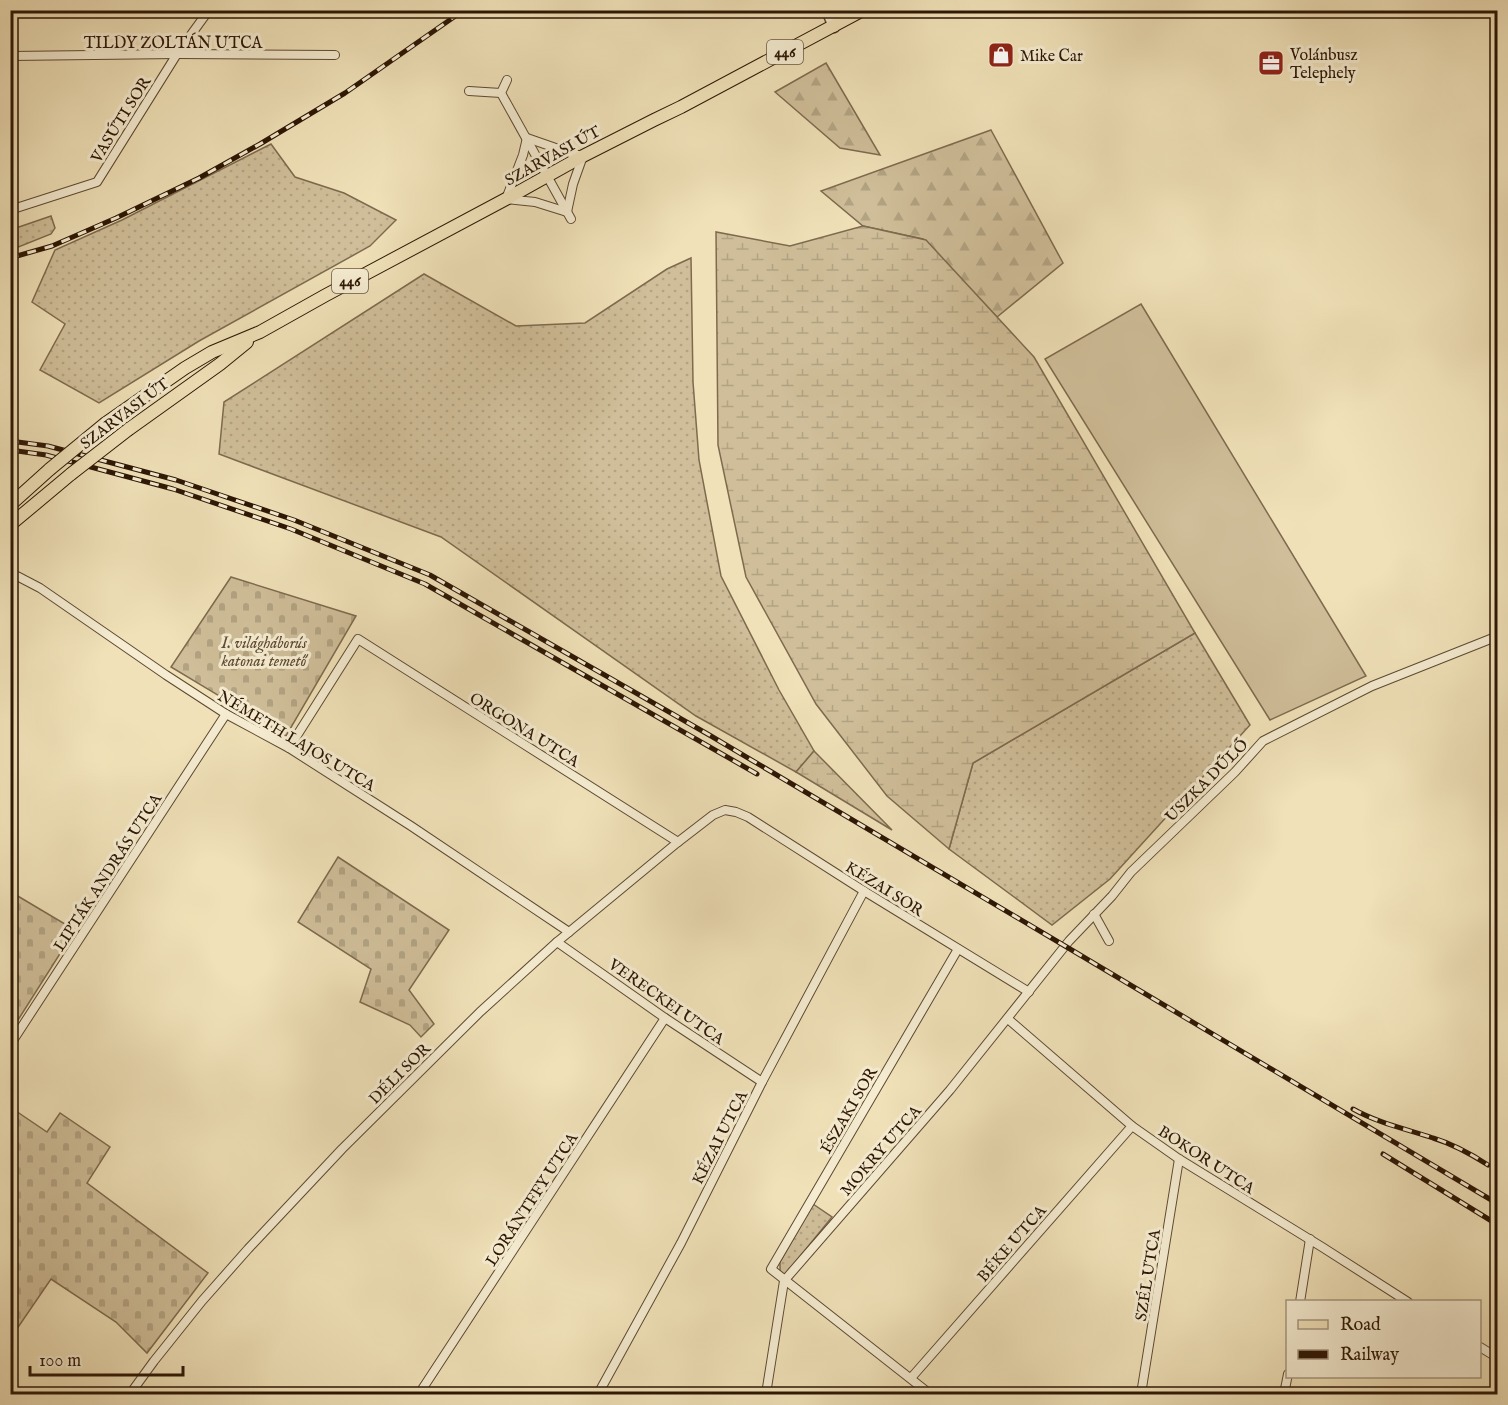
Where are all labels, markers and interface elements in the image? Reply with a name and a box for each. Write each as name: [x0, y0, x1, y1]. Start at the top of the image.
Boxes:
street label: TILDY ZOLTÁN UTCA: [84, 32, 263, 54]
road number: 446: [767, 40, 803, 64]
shop icon: Mike Car: [986, 40, 1016, 70]
place label: Volánbusz Telephely: [1289, 46, 1358, 84]
place label: Mike Car: [1020, 47, 1083, 67]
office icon: Volánbusz Telephely: [1256, 48, 1286, 78]
street label: VASÚTI SOR: [86, 72, 157, 168]
street label: SZARVASI ÚT: [501, 121, 605, 191]
road number: 446: [332, 269, 368, 293]
street label: SZARVASI ÚT: [76, 374, 174, 455]
park label: I. világháborús katonai temető: [220, 634, 309, 672]
street label: NÉMETH LAJOS UTCA: [213, 685, 381, 797]
street label: ORGONA UTCA: [465, 689, 584, 773]
street label: USZKA DŰLŐ: [1160, 734, 1253, 827]
street label: LIPTÁK ANDRÁS UTCA: [48, 788, 168, 956]
street label: KÉZAI SOR: [841, 856, 929, 922]
street label: VERECKEI UTCA: [603, 955, 729, 1051]
street label: DÉLI SOR: [364, 1037, 436, 1109]
street label: ÉSZAKI SOR: [815, 1062, 883, 1158]
street label: KÉZAI UTCA: [687, 1086, 754, 1188]
street label: MOKRY UTCA: [837, 1101, 927, 1201]
street label: BOKOR UTCA: [1154, 1122, 1259, 1200]
street label: LORÁNTFFY UTCA: [480, 1128, 584, 1271]
street label: BÉKE UTCA: [972, 1200, 1052, 1287]
street label: SZÉL UTCA: [1130, 1226, 1166, 1323]
legend: [1286, 1300, 1481, 1378]
text: Road: [1340, 1314, 1381, 1337]
scale bar: [30, 1339, 183, 1377]
text: Railway: [1340, 1344, 1399, 1367]
text: 100 m: [39, 1350, 81, 1373]

